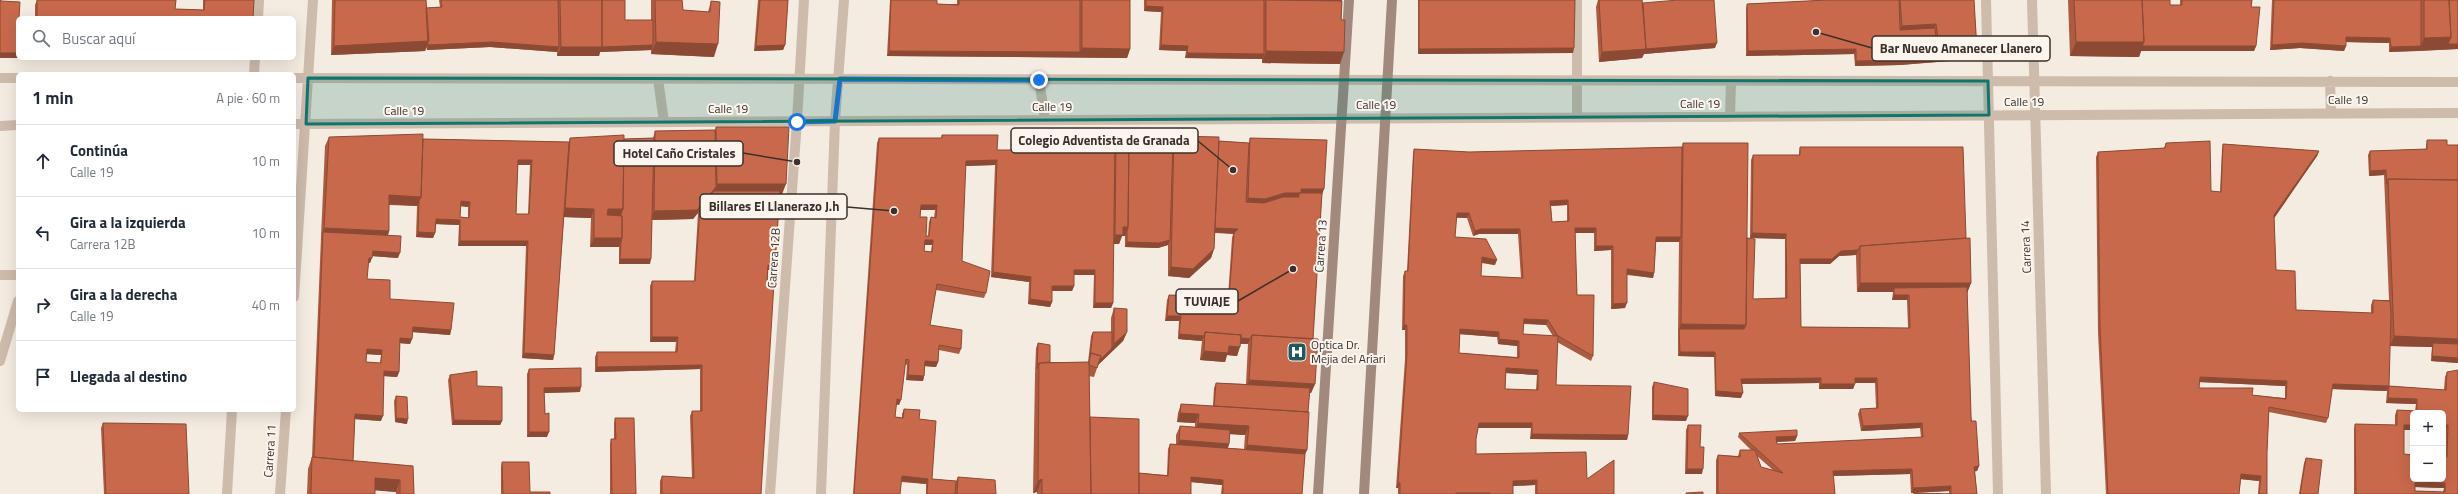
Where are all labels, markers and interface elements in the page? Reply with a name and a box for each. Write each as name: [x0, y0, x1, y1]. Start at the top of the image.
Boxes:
search box: [16, 16, 296, 60]
icon: search: [30, 27, 52, 49]
text: Buscar aquí: [62, 27, 135, 50]
callout: Bar Nuevo Amanecer Llanero: [1872, 36, 2050, 61]
text: Bar Nuevo Amanecer Llanero: [1880, 38, 2042, 58]
route end: [1030, 71, 1048, 89]
text: 1 min: [32, 85, 73, 111]
text: A pie · 60 m: [216, 88, 280, 108]
street label: Calle 19: [2328, 90, 2368, 109]
street label: Calle 19: [2004, 92, 2044, 111]
street label: Calle 19: [1680, 94, 1720, 113]
street label: Calle 19: [1356, 95, 1396, 114]
street label: Calle 19: [1032, 97, 1072, 116]
street label: Calle 19: [708, 99, 748, 118]
street label: Calle 19: [384, 101, 424, 120]
route start: [788, 113, 806, 131]
callout: Colegio Adventista de Granada: [1011, 128, 1198, 153]
text: Colegio Adventista de Granada: [1018, 130, 1190, 150]
text: Continúa: [70, 139, 128, 162]
callout: Hotel Caño Cristales: [614, 141, 743, 166]
text: Hotel Caño Cristales: [622, 143, 736, 163]
icon: ahead: [32, 150, 54, 172]
text: 10 m: [252, 151, 280, 171]
text: Calle 19: [70, 162, 114, 182]
callout: Billares El Llanerazo J.h: [700, 194, 847, 219]
text: Billares El Llanerazo J.h: [709, 196, 839, 216]
text: Gira a la izquierda: [70, 211, 186, 234]
street label: Carrera 13: [1309, 219, 1332, 273]
street label: Carrera 14: [2015, 220, 2036, 274]
icon: left: [32, 222, 54, 244]
text: 10 m: [252, 223, 280, 243]
street label: Carrera 12B: [762, 227, 785, 289]
text: Carrera 12B: [70, 234, 135, 254]
text: Gira a la derecha: [70, 283, 177, 306]
callout: TUVIAJE: [1176, 289, 1238, 314]
text: TUVIAJE: [1184, 291, 1230, 311]
icon: right: [32, 294, 54, 316]
text: 40 m: [252, 295, 280, 315]
text: Calle 19: [70, 306, 114, 326]
place label: Optica Dr. Mejia del Ariari: [1311, 335, 1386, 368]
hospital icon: Optica Dr. Mejia del Ariari: [1286, 341, 1308, 363]
text: Llegada al destino: [70, 365, 187, 388]
icon: arrive: [32, 366, 54, 388]
map controls: [2410, 410, 2446, 482]
button: +: [2410, 410, 2446, 446]
street label: Carrera 11: [258, 424, 281, 478]
button: −: [2410, 446, 2446, 482]

